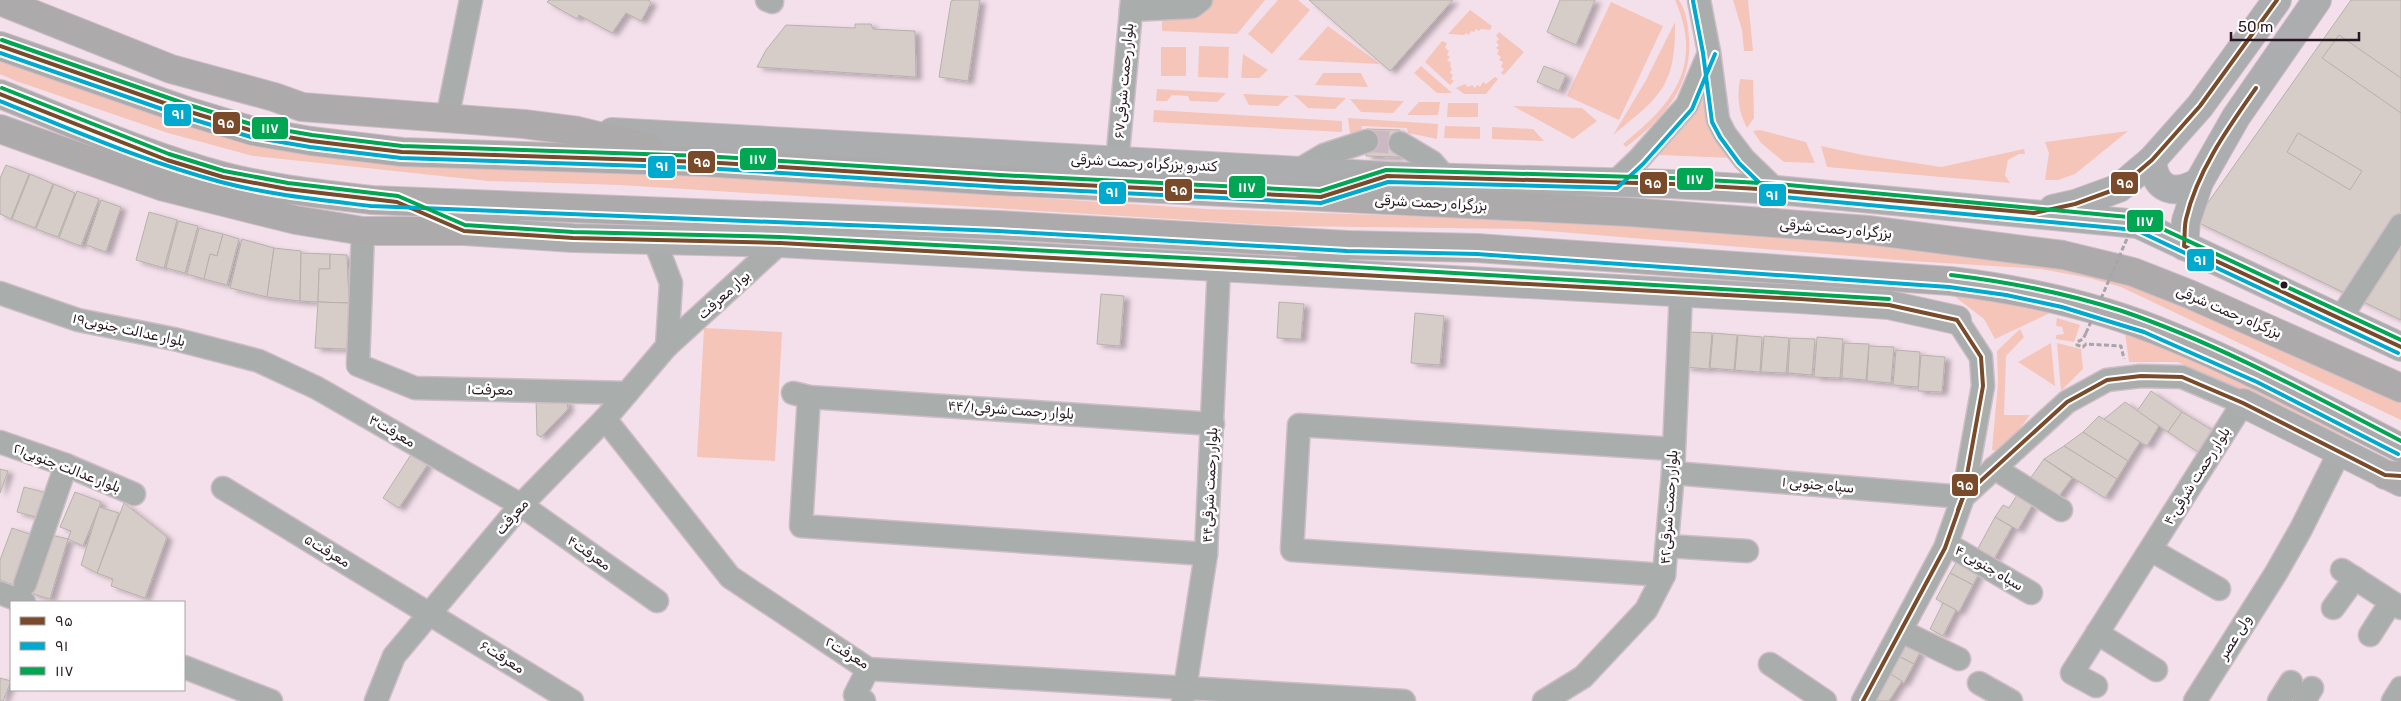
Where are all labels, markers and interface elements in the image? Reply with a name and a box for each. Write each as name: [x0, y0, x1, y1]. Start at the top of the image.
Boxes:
scale bar: [2231, 10, 2358, 42]
text: 50 m: [2238, 18, 2273, 36]
street label: بلوار رحمت شرقی۶۷: [1110, 22, 1138, 140]
line badge: ۹۱: [163, 103, 192, 127]
text: ۹۱: [172, 106, 184, 123]
line badge: ۹۵: [212, 111, 241, 135]
text: ۹۵: [217, 115, 235, 132]
line badge: ۱۱۷: [251, 116, 289, 140]
text: ۱۱۷: [261, 120, 279, 137]
line badge: ۱۱۷: [739, 147, 777, 171]
line badge: ۹۵: [687, 150, 716, 174]
text: ۱۱۷: [749, 151, 767, 168]
street label: کندرو بزرگراه رحمت شرقی: [1070, 151, 1219, 175]
text: ۹۵: [693, 154, 711, 171]
line badge: ۹۱: [647, 155, 676, 179]
text: ۹۱: [656, 158, 668, 175]
line badge: ۱۱۷: [1676, 167, 1714, 191]
line badge: ۹۵: [1639, 171, 1668, 195]
text: ۱۱۷: [1686, 171, 1704, 188]
line badge: ۹۵: [2110, 171, 2139, 195]
line badge: ۱۱۷: [1228, 175, 1266, 199]
text: ۹۵: [1644, 175, 1662, 192]
text: ۹۵: [2116, 175, 2134, 192]
line badge: ۹۵: [1164, 178, 1193, 202]
text: ۱۱۷: [1238, 179, 1256, 196]
line badge: ۹۱: [1098, 181, 1127, 205]
text: ۹۵: [1170, 182, 1188, 199]
line badge: ۹۱: [1758, 183, 1787, 207]
text: ۹۱: [1106, 184, 1118, 201]
text: ۹۱: [1766, 187, 1778, 204]
street label: بزرگراه رحمت شرقی: [1374, 192, 1488, 214]
line badge: ۱۱۷: [2126, 209, 2164, 233]
text: ۱۱۷: [2136, 213, 2154, 230]
street label: بزرگراه رحمت شرقی: [1779, 216, 1893, 242]
line badge: ۹۱: [2186, 248, 2215, 272]
text: ۹۱: [2194, 252, 2206, 269]
street label: بوار معرفت: [694, 267, 754, 323]
unlabelled marker: [2279, 280, 2289, 290]
street label: بزرگراه رحمت شرقی: [2174, 282, 2284, 342]
street label: بلوار عدالت جنوبی۱۹: [71, 310, 187, 350]
street label: معرفت۱: [467, 381, 513, 399]
street label: بلوار رحمت شرقی۴۴/۱: [947, 397, 1075, 423]
street label: معرفت۳: [366, 411, 418, 451]
street label: بلوار رحمت شرقی۴۰: [2160, 424, 2234, 528]
street label: ۴۴بلوار رحمت شرقی: [1198, 427, 1222, 543]
street label: بلوار عدالت جنوبی۲۱: [11, 440, 123, 496]
street label: بلوار رحمت شرقی۴۲: [1657, 449, 1681, 565]
street label: ۱ سپاه جنوبی: [1781, 473, 1855, 498]
line badge: ۹۵: [1951, 473, 1979, 497]
text: ۹۵: [1956, 477, 1974, 494]
street label: معرفت: [492, 496, 532, 538]
street label: معرفت۵: [301, 531, 353, 571]
street label: معرفت۴: [564, 532, 614, 574]
street label: ۴ سپاه جنوبی: [1951, 542, 2026, 595]
legend: [10, 601, 185, 691]
text: ۹۵: [55, 612, 73, 630]
street label: ولی عصر: [2214, 612, 2255, 663]
street label: معرفت۲: [822, 633, 872, 673]
text: ۹۱: [55, 637, 68, 655]
street label: معرفت۶: [477, 637, 528, 677]
text: ۱۱۷: [55, 662, 74, 680]

